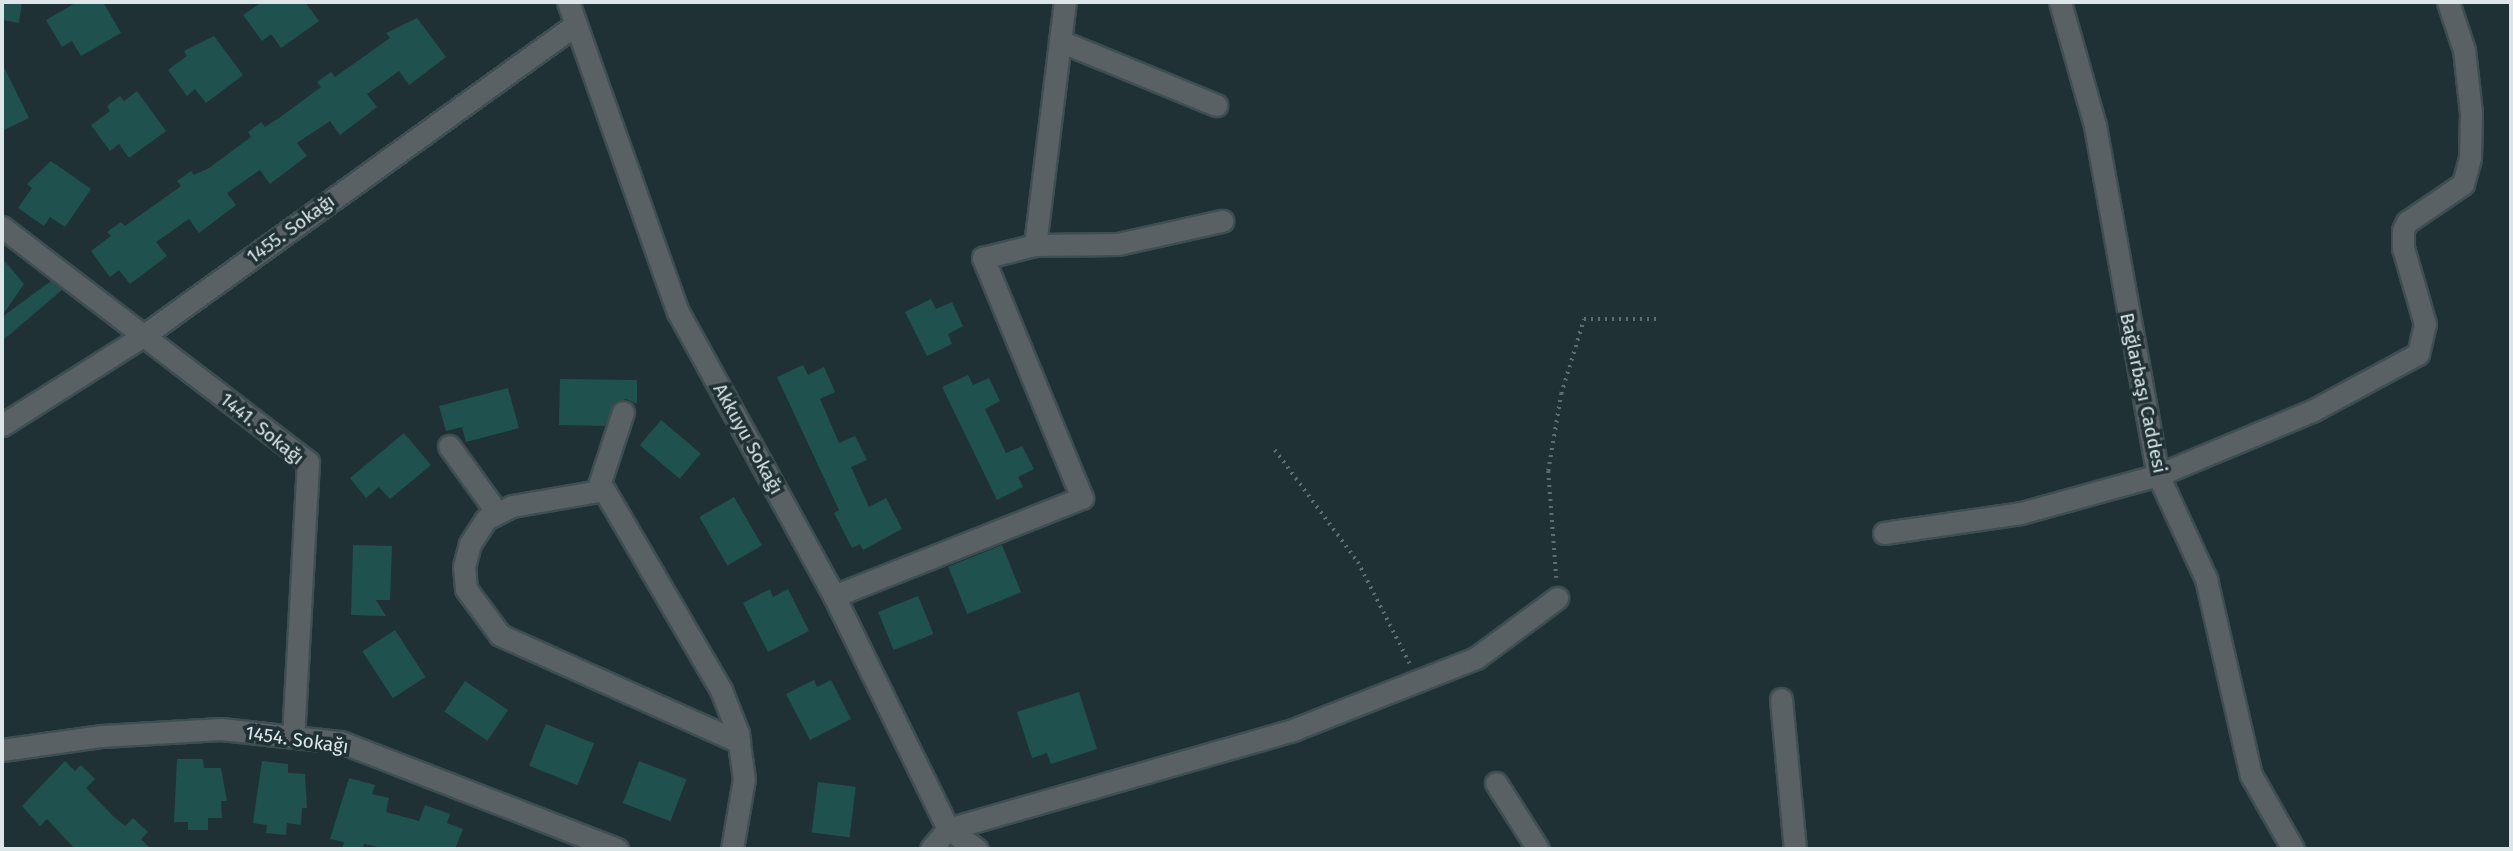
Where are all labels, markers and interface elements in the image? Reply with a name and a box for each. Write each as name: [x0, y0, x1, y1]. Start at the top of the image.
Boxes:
street label: 1455. Sokağı: [243, 190, 339, 268]
street label: Bağlarbaşı Caddesi: [2115, 311, 2171, 475]
street label: Akkuyu Sokağı: [708, 380, 788, 498]
street label: 1441. Sokağı: [215, 388, 309, 470]
street label: 1454. Sokağı: [244, 721, 350, 759]

